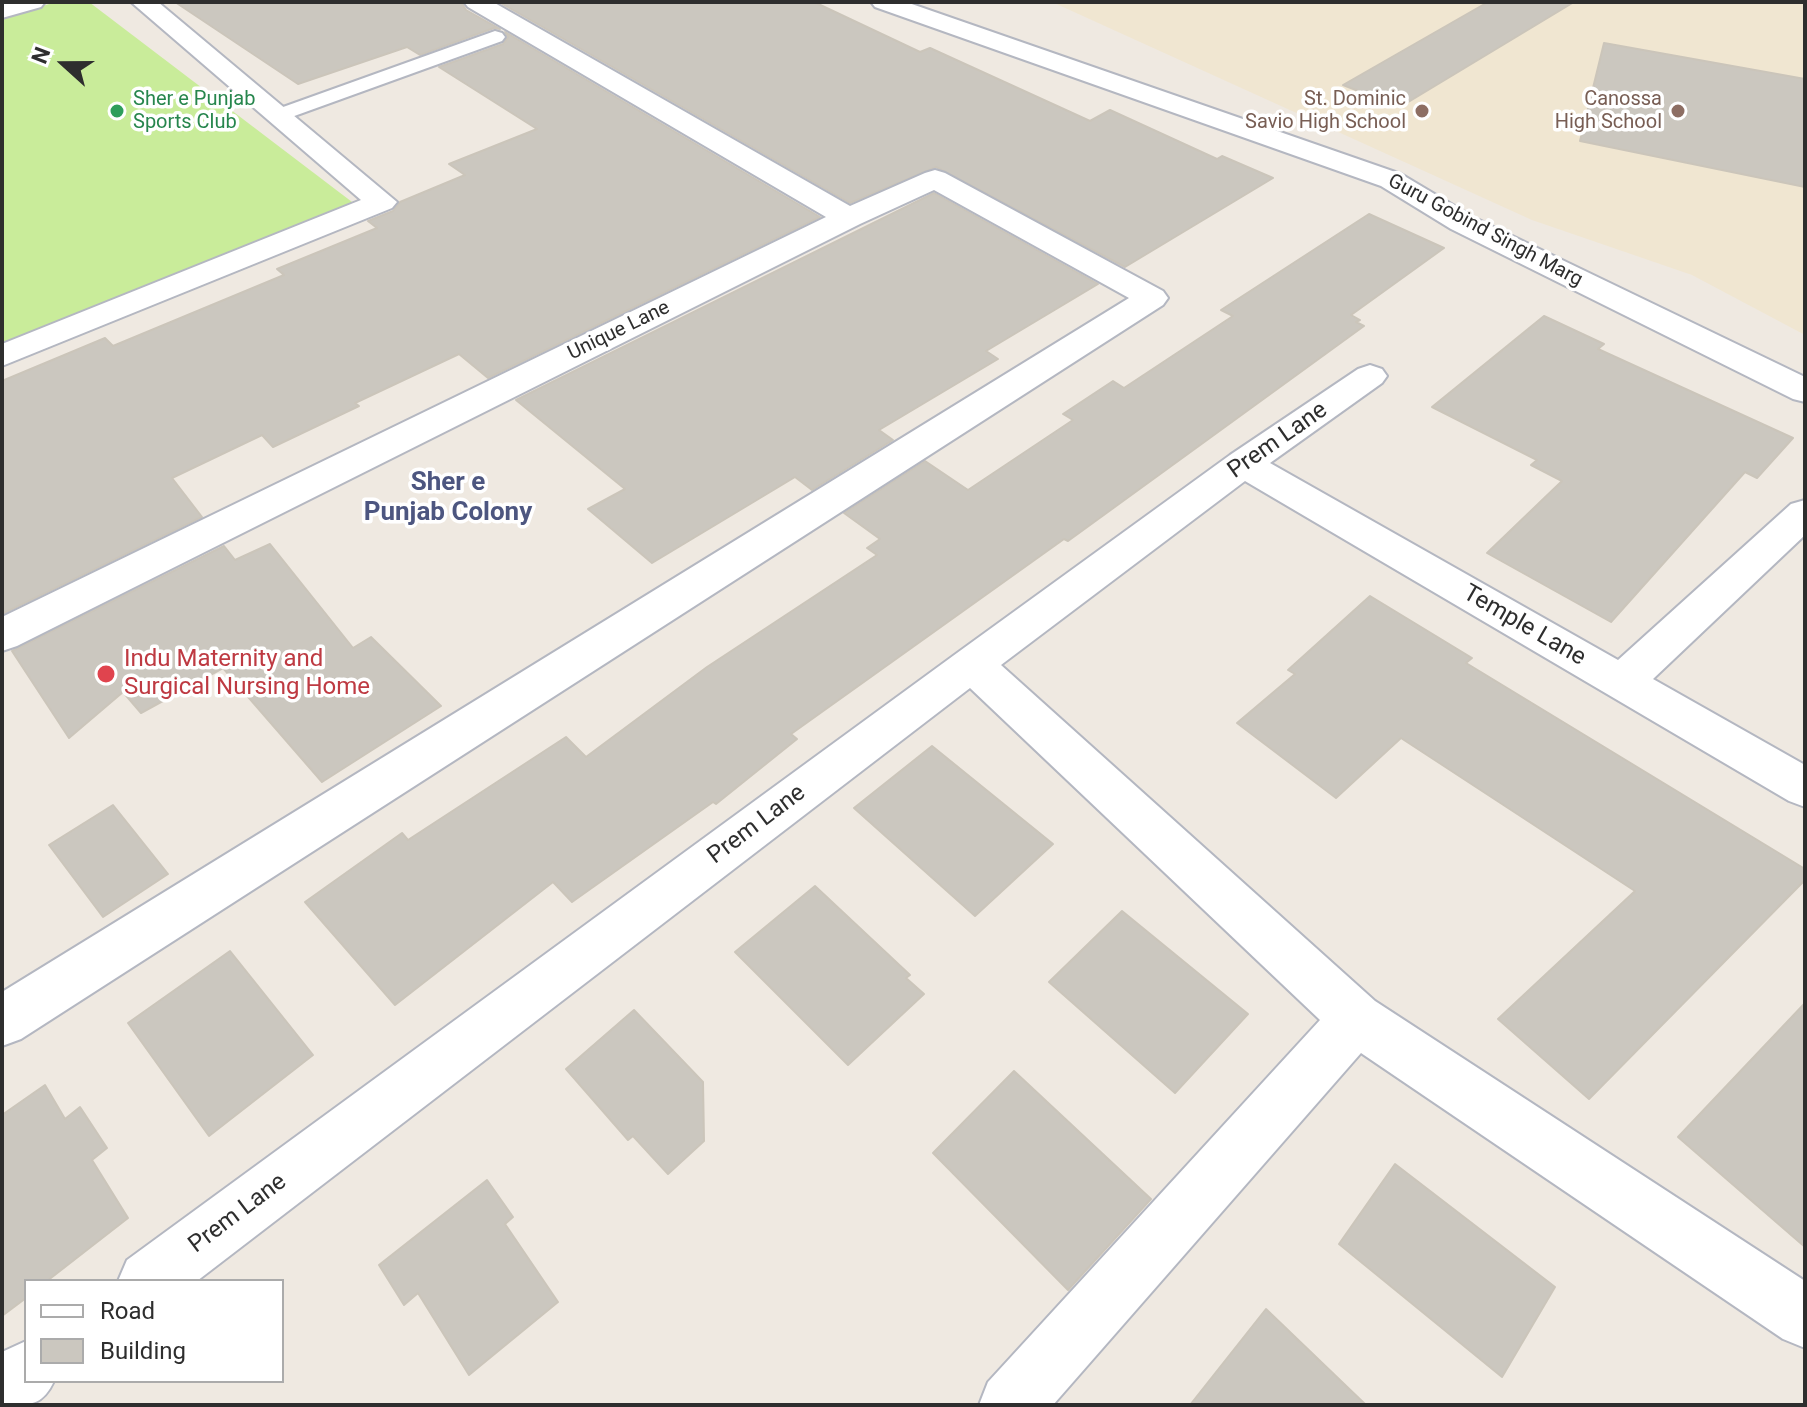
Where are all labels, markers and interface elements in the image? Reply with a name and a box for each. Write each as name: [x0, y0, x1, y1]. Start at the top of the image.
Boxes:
north arrow: [24, 24, 104, 104]
text: N: [27, 43, 56, 67]
place label: Sher e Punjab Sports Club: [133, 88, 255, 135]
place label: St. Dominic Savio High School: [1245, 88, 1406, 135]
place label: Canossa High School: [1555, 88, 1662, 135]
marker: Sher e Punjab Sports Club: [108, 102, 126, 120]
marker: St. Dominic Savio High School: [1413, 102, 1431, 120]
marker: Canossa High School: [1669, 102, 1687, 120]
street label: Guru Gobind Singh Marg: [1384, 169, 1586, 293]
street label: Unique Lane: [564, 296, 674, 366]
street label: Prem Lane: [1223, 396, 1333, 486]
district label: Sher e Punjab Colony: [364, 467, 532, 528]
street label: Temple Lane: [1458, 579, 1590, 673]
place label: Indu Maternity and Surgical Nursing Home: [124, 646, 370, 702]
marker: Indu Maternity and Surgical Nursing Home: [95, 663, 117, 685]
street label: Prem Lane: [703, 779, 811, 871]
street label: Prem Lane: [184, 1168, 292, 1260]
legend: [24, 1279, 284, 1383]
text: Road: [100, 1297, 155, 1325]
text: Building: [100, 1337, 186, 1365]

